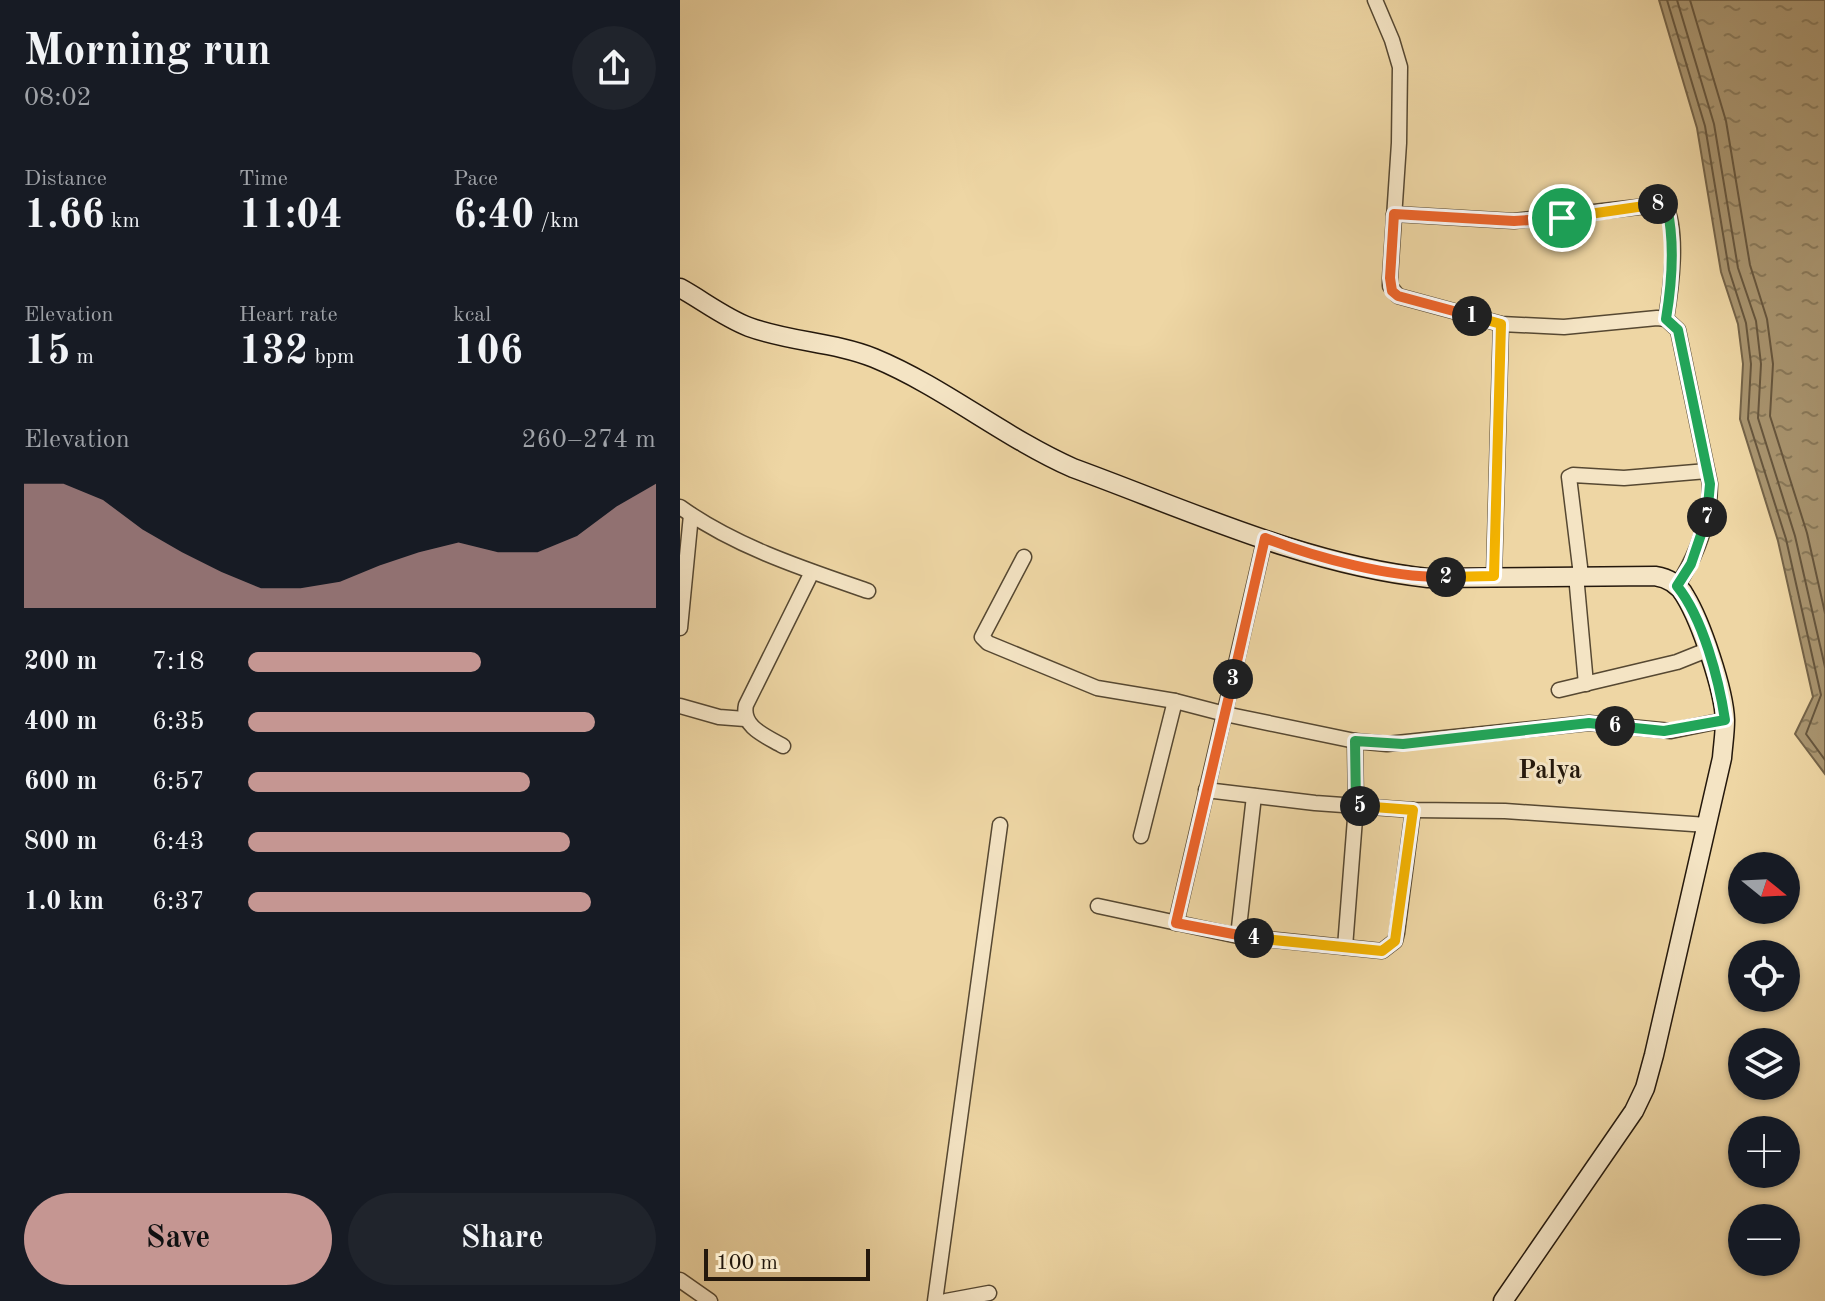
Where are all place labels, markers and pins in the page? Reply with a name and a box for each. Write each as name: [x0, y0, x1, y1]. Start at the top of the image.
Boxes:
pin: [1528, 184, 1596, 252]
pin: 8: [1638, 184, 1678, 224]
pin: 1: [1452, 296, 1492, 336]
pin: 7: [1687, 497, 1727, 537]
pin: 2: [1426, 557, 1466, 597]
pin: 3: [1213, 659, 1253, 699]
pin: 6: [1595, 706, 1635, 746]
pin: 5: [1340, 786, 1380, 826]
pin: 4: [1234, 918, 1274, 958]

